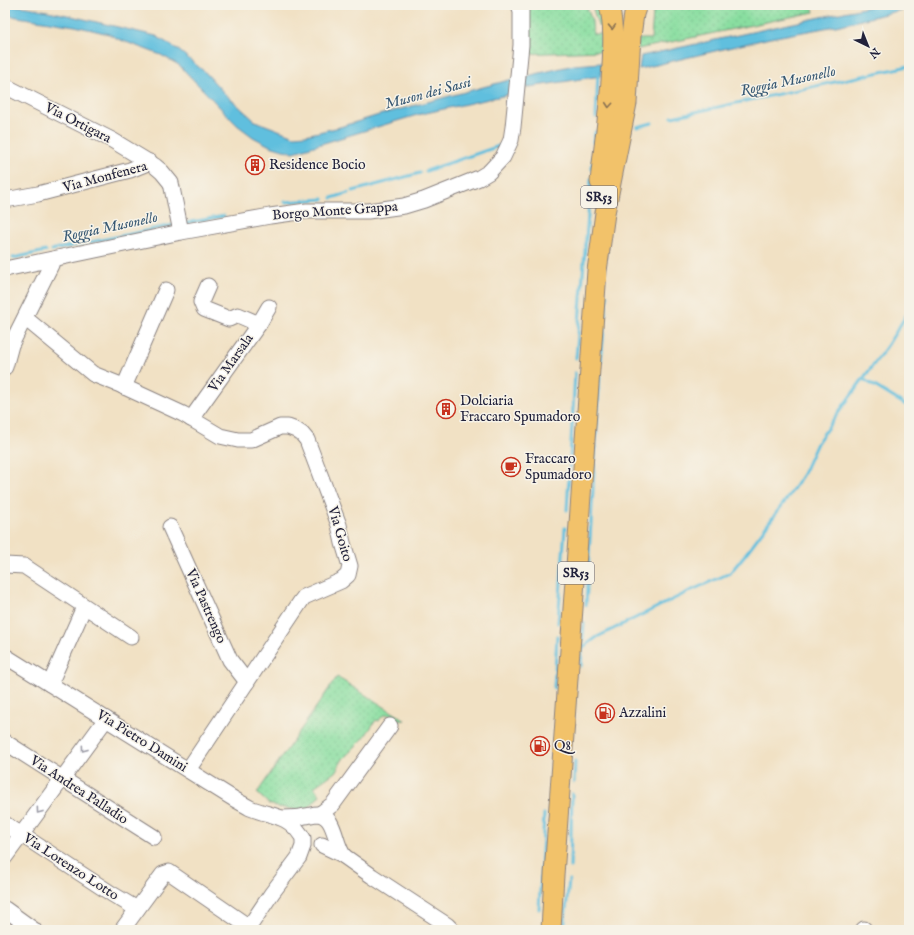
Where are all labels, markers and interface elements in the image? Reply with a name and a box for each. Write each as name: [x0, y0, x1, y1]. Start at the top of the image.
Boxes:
one-way arrow: [608, 24, 617, 30]
north arrow: [848, 26, 888, 66]
text: N: [866, 44, 883, 61]
water label: Roggia Musonello: [739, 62, 838, 101]
water label: Muson dei Sassi: [383, 72, 475, 114]
street label: Via Ortigara: [41, 98, 115, 148]
one-way arrow: [605, 102, 614, 108]
building icon: Residence Bocio: [244, 154, 266, 176]
place label: Residence Bocio: [269, 156, 366, 174]
street label: Via Monfenera: [60, 157, 150, 197]
road number: SR53: [581, 186, 617, 208]
street label: Borgo Monte Grappa: [272, 198, 399, 224]
water label: Roggia Musonello: [61, 208, 160, 247]
street label: Via Marsala: [204, 330, 258, 397]
place label: Dolciaria Fraccaro Spumadoro: [460, 392, 581, 426]
building icon: Dolciaria Fraccaro Spumadoro: [435, 398, 457, 420]
place label: Fraccaro Spumadoro: [525, 450, 592, 484]
cafe icon: Fraccaro Spumadoro: [500, 456, 522, 478]
street label: Via Goito: [323, 503, 357, 564]
road number: SR53: [558, 562, 594, 584]
street label: Via Pastrengo: [181, 565, 231, 647]
fuel station icon: Azzalini: [594, 702, 616, 724]
place label: Azzalini: [618, 704, 667, 722]
street label: Via Pietro Damini: [92, 705, 191, 776]
fuel station icon: Q8: [529, 735, 551, 757]
place label: Q8: [554, 737, 576, 755]
one-way arrow: [82, 745, 89, 752]
street label: Via Andrea Palladio: [26, 751, 132, 829]
one-way arrow: [37, 806, 44, 813]
street label: Via Lorenzo Lotto: [19, 829, 123, 905]

